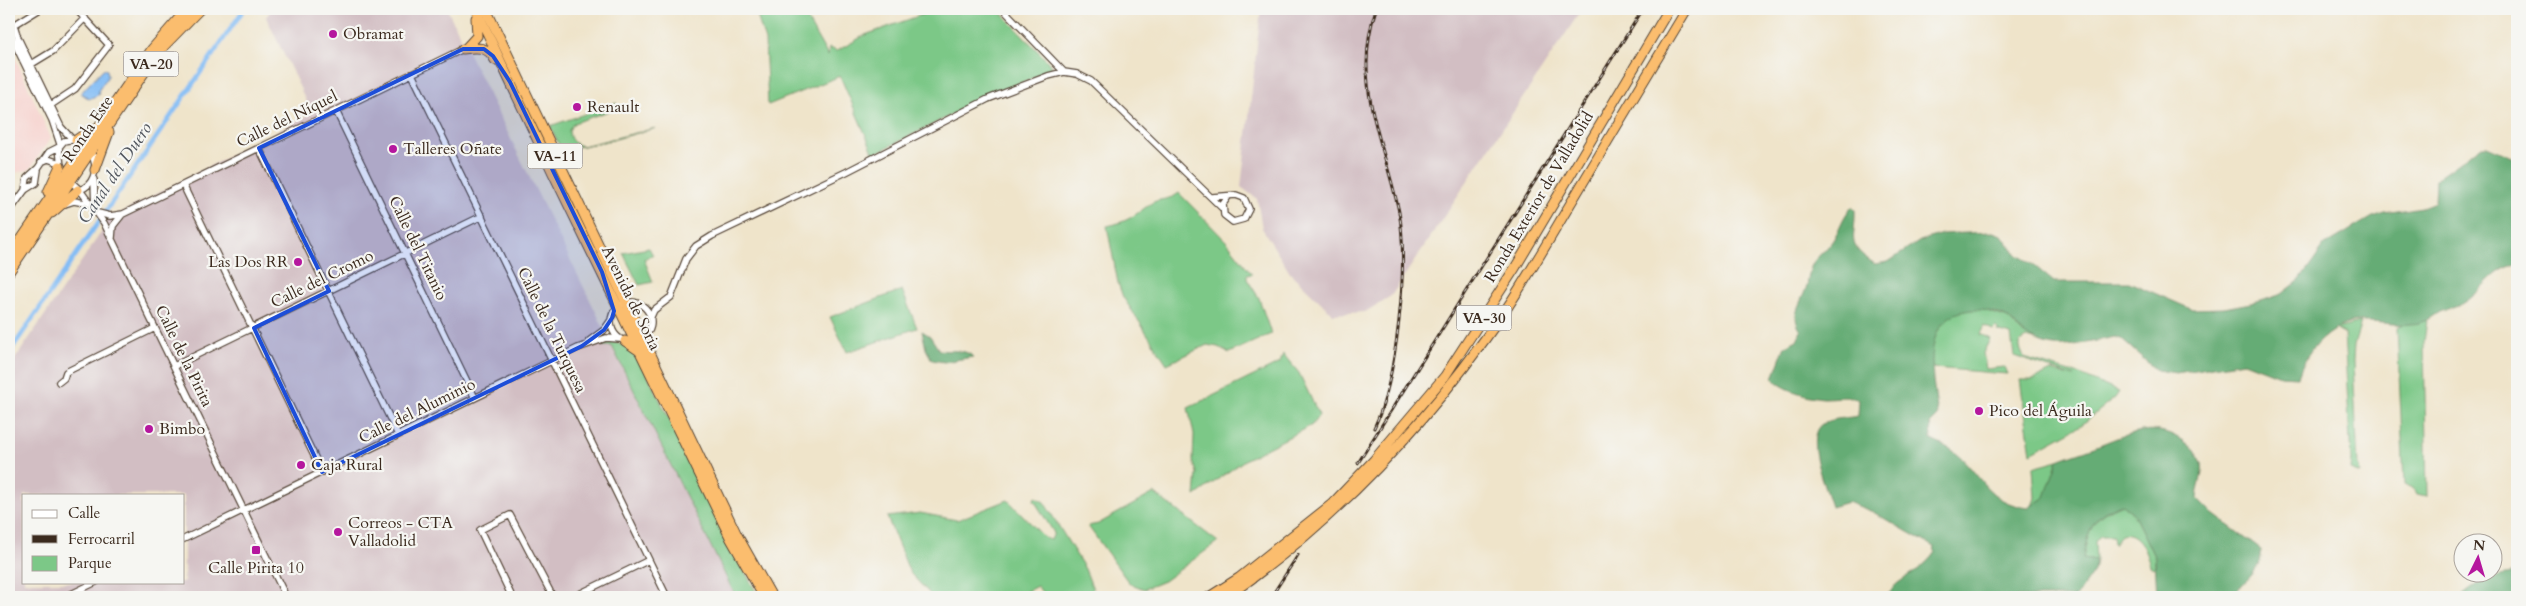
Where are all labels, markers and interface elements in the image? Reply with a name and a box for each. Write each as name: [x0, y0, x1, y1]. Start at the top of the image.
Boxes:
place label: Obramat: [343, 23, 404, 45]
marker: Obramat: [327, 28, 339, 40]
road number: VA-20: [124, 52, 178, 76]
street label: Calle del Níquel: [233, 85, 341, 153]
street label: Ronda Este: [58, 91, 118, 167]
place label: Renault: [587, 96, 639, 118]
marker: Renault: [571, 101, 583, 113]
street label: Ronda Exterior de Valladolid: [1479, 107, 1599, 287]
water label: Canal del Duero: [72, 117, 158, 229]
place label: Talleres Oñate: [403, 138, 502, 160]
marker: Talleres Oñate: [387, 143, 399, 155]
road number: VA-11: [528, 144, 582, 168]
street label: Calle del Titanio: [383, 192, 453, 304]
street label: Avenida de Soria: [596, 242, 666, 354]
street label: Calle del Cromo: [267, 244, 377, 313]
place label: Las Dos RR: [208, 251, 288, 273]
marker: Las Dos RR: [292, 256, 304, 268]
street label: Calle de la Turquesa: [512, 263, 592, 397]
street label: Calle de la Pirita: [150, 302, 218, 411]
road number: VA-30: [1456, 306, 1512, 330]
street label: Calle del Aluminio: [355, 373, 479, 449]
place label: Pico del Águila: [1989, 400, 2092, 422]
marker: Pico del Águila: [1973, 405, 1985, 417]
place label: Bimbo: [159, 418, 205, 440]
marker: Bimbo: [143, 423, 155, 435]
place label: Caja Rural: [311, 454, 383, 476]
marker: Caja Rural: [295, 459, 307, 471]
legend: [22, 494, 185, 584]
text: Calle: [68, 503, 101, 523]
place label: Correos - CTA Valladolid: [348, 512, 454, 552]
marker: Correos - CTA Valladolid: [332, 526, 344, 538]
text: Ferrocarril: [68, 529, 135, 549]
north arrow: [2454, 534, 2504, 584]
text: N: [2472, 536, 2486, 556]
marker: Calle Pirita 10: [250, 544, 262, 556]
text: Parque: [68, 553, 112, 573]
place label: Calle Pirita 10: [208, 557, 304, 579]

